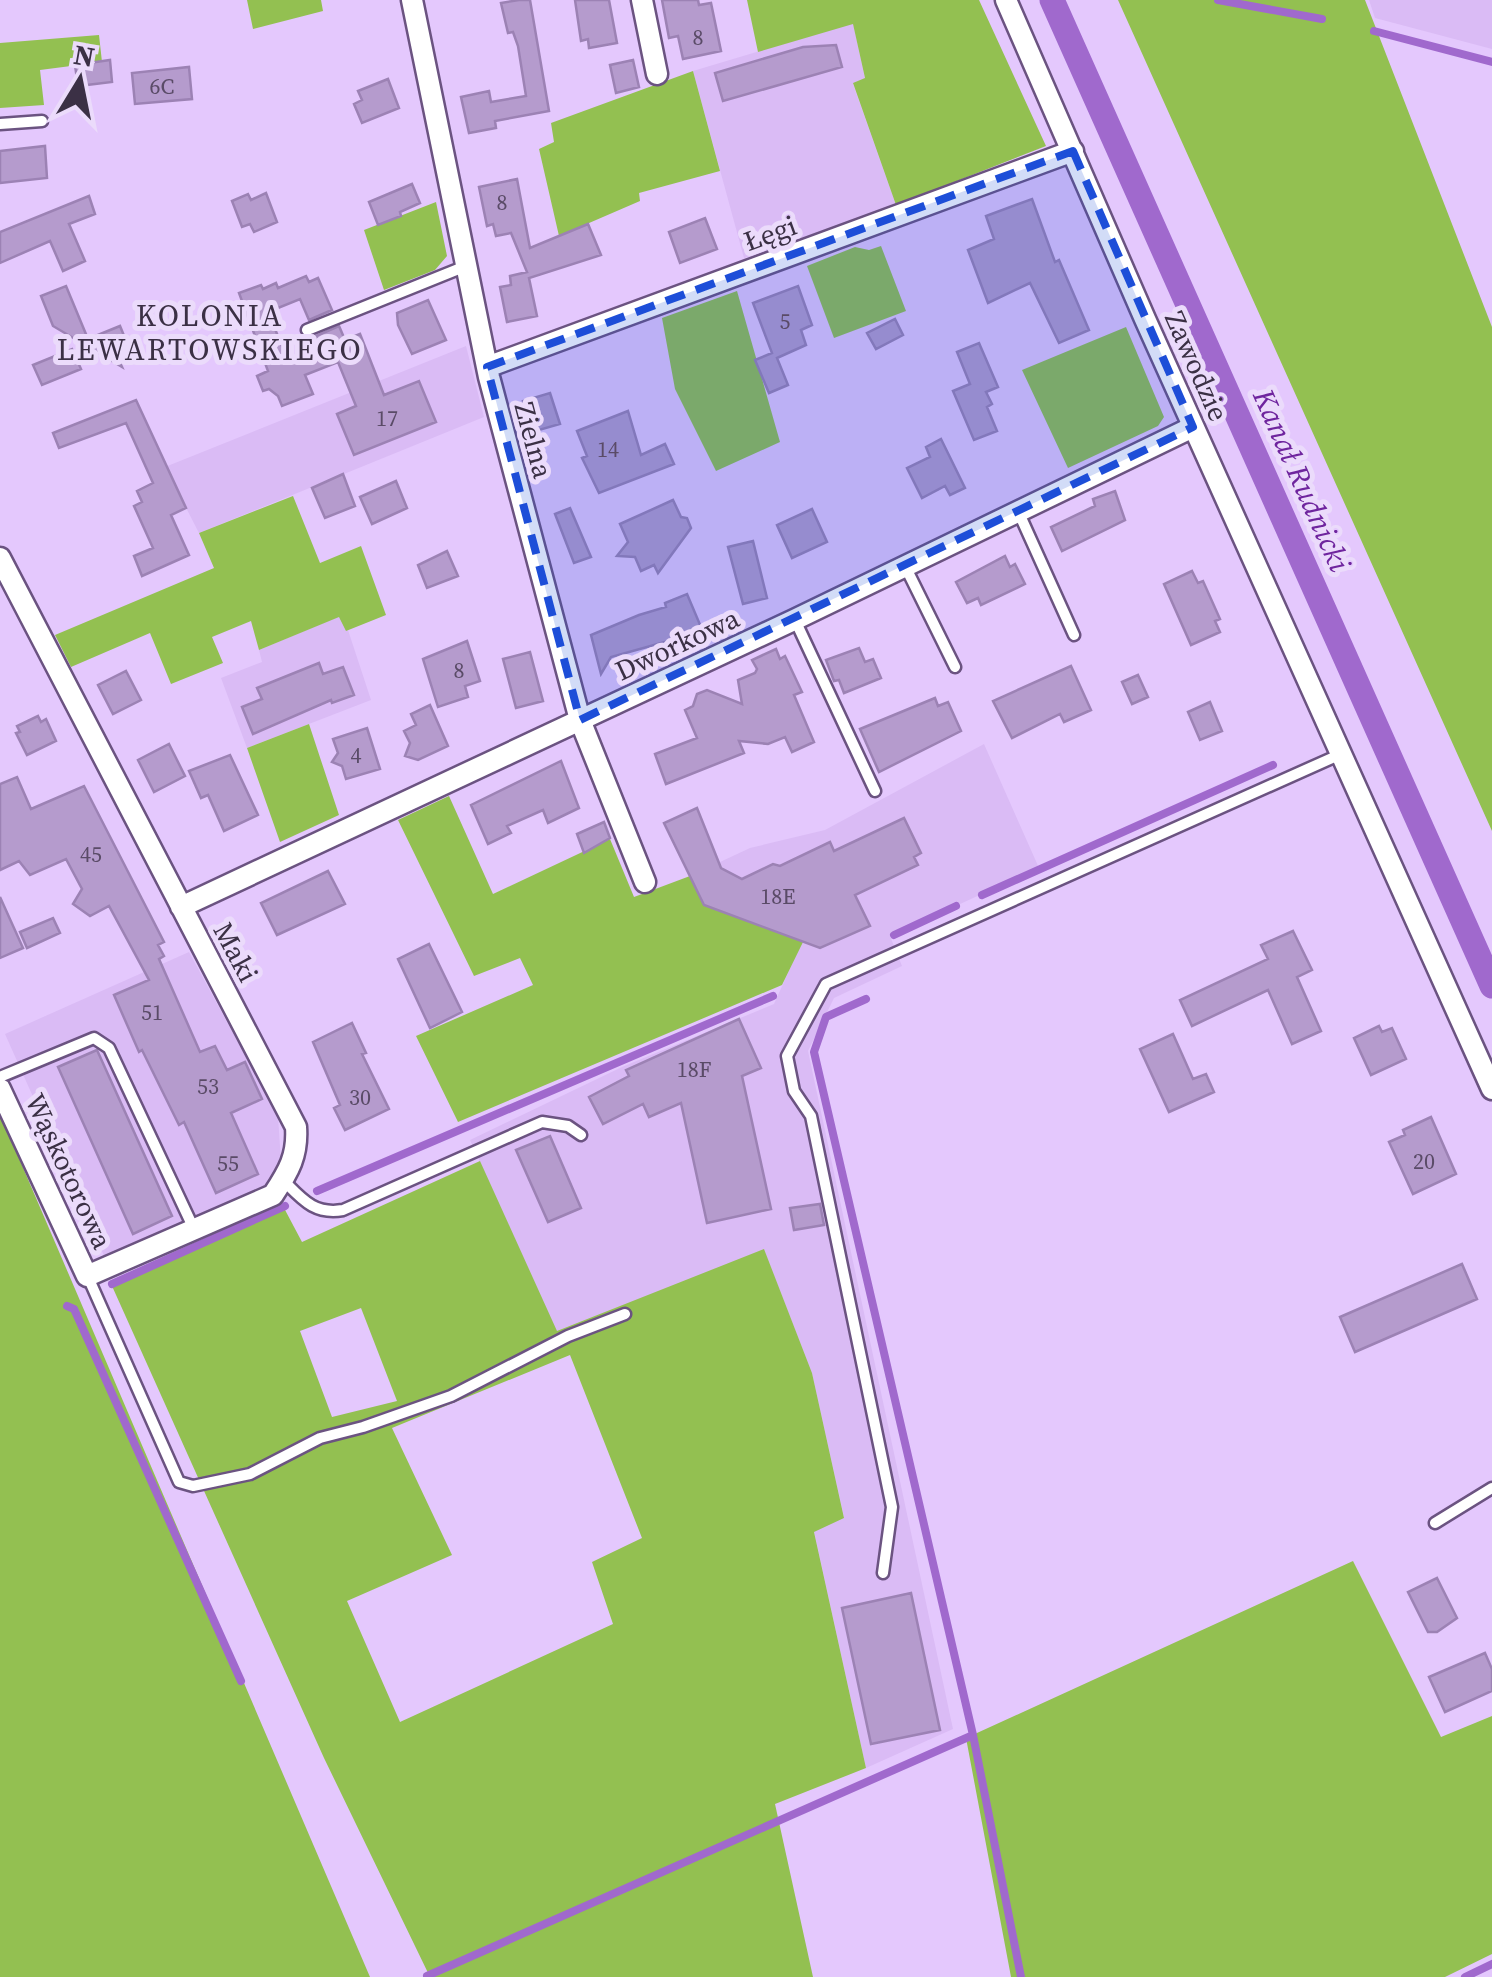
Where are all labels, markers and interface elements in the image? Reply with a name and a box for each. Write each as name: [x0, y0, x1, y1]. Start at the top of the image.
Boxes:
house number: 8: [692, 22, 704, 52]
north arrow: [30, 30, 130, 130]
text: N: [71, 35, 98, 76]
house number: 6C: [150, 71, 175, 101]
house number: 8: [496, 187, 508, 217]
street label: Łęgi: [738, 206, 802, 260]
district label: KOLONIA LEWARTOWSKIEGO: [57, 295, 363, 370]
street label: Zawodzie: [1156, 305, 1238, 427]
house number: 5: [779, 306, 791, 336]
water label: Kanał Rudnicki: [1243, 381, 1361, 578]
street label: Zielna: [506, 398, 563, 483]
house number: 17: [376, 403, 398, 433]
house number: 14: [597, 434, 619, 464]
street label: Dworkowa: [609, 598, 746, 689]
house number: 8: [453, 655, 465, 685]
house number: 4: [350, 740, 362, 770]
house number: 45: [80, 839, 102, 869]
house number: 18E: [760, 881, 796, 911]
street label: Maki: [205, 915, 267, 989]
house number: 51: [141, 997, 163, 1027]
house number: 18F: [677, 1054, 712, 1084]
house number: 53: [197, 1071, 219, 1101]
house number: 30: [349, 1082, 371, 1112]
street label: Wąskotorowa: [16, 1087, 122, 1256]
house number: 20: [1413, 1146, 1435, 1176]
house number: 55: [217, 1148, 239, 1178]

